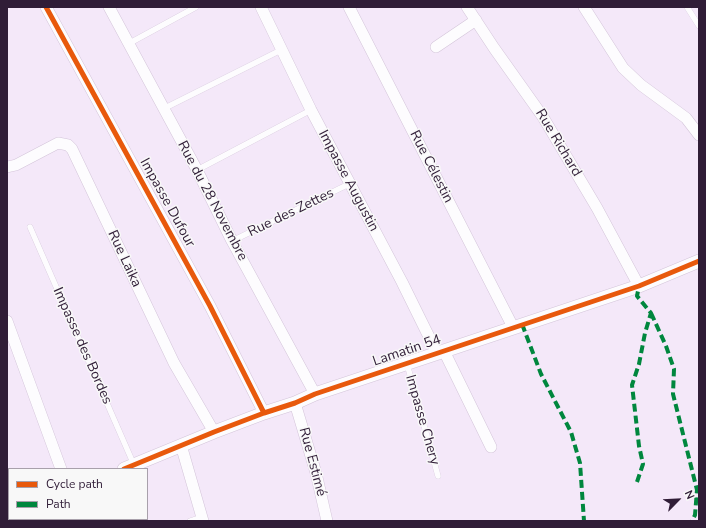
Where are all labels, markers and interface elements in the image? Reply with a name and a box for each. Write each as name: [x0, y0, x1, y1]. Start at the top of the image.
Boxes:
street label: Rue Richard: [531, 106, 585, 180]
street label: Impasse Augustin: [314, 127, 382, 235]
street label: Rue Célestin: [406, 128, 456, 206]
street label: Rue du 28 Novembre: [173, 138, 251, 264]
street label: Impasse Dufour: [136, 156, 198, 250]
street label: Rue des Zettes: [245, 185, 337, 241]
street label: Rue Laika: [104, 228, 144, 290]
street label: Impasse des Bordes: [49, 285, 115, 407]
street label: Lamatin 54: [371, 332, 443, 370]
street label: Impasse Chery: [401, 373, 443, 467]
street label: Rue Estimé: [295, 426, 329, 498]
legend: [8, 468, 148, 520]
text: Cycle path: [46, 476, 103, 492]
north arrow: [658, 480, 698, 520]
text: N: [681, 488, 698, 502]
text: Path: [46, 496, 71, 512]

